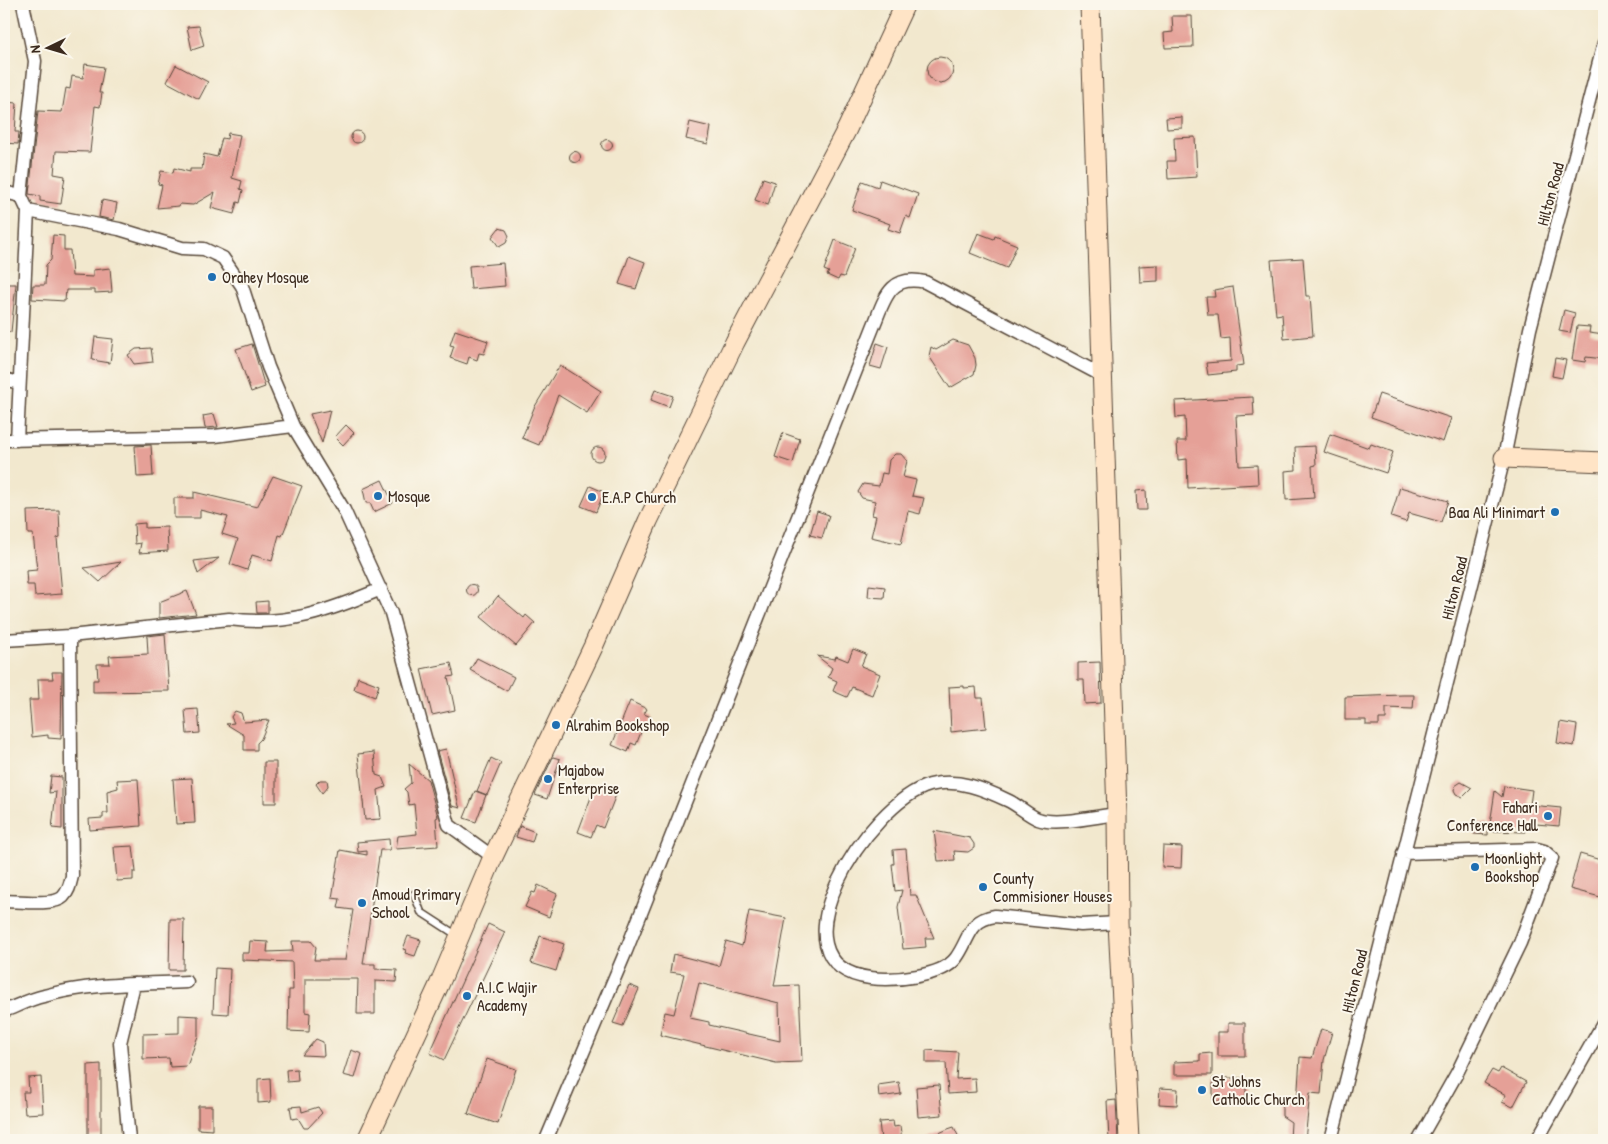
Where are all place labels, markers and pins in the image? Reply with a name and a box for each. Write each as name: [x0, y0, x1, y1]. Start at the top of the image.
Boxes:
place label: Orahey Mosque: [222, 266, 310, 288]
marker: Orahey Mosque: [206, 271, 218, 283]
place label: Mosque: [388, 485, 431, 507]
place label: E.A.P Church: [602, 486, 676, 508]
marker: Mosque: [372, 490, 384, 502]
marker: E.A.P Church: [586, 491, 598, 503]
place label: Baa Ali Minimart: [1449, 501, 1545, 523]
marker: Baa Ali Minimart: [1549, 506, 1561, 518]
place label: Alrahim Bookshop: [566, 714, 669, 736]
marker: Alrahim Bookshop: [550, 719, 562, 731]
place label: Majabow Enterprise: [558, 759, 620, 799]
marker: Majabow Enterprise: [542, 773, 554, 785]
place label: Fahari Conference Hall: [1447, 796, 1538, 836]
marker: Fahari Conference Hall: [1542, 810, 1554, 822]
place label: Moonlight Bookshop: [1485, 847, 1542, 887]
marker: Moonlight Bookshop: [1469, 861, 1481, 873]
place label: County Commisioner Houses: [993, 867, 1112, 907]
marker: County Commisioner Houses: [977, 881, 989, 893]
place label: Amoud Primary School: [372, 883, 461, 923]
marker: Amoud Primary School: [356, 897, 368, 909]
place label: A.I.C Wajir Academy: [477, 976, 538, 1016]
marker: A.I.C Wajir Academy: [461, 990, 473, 1002]
place label: St Johns Catholic Church: [1212, 1070, 1305, 1110]
marker: St Johns Catholic Church: [1196, 1084, 1208, 1096]

